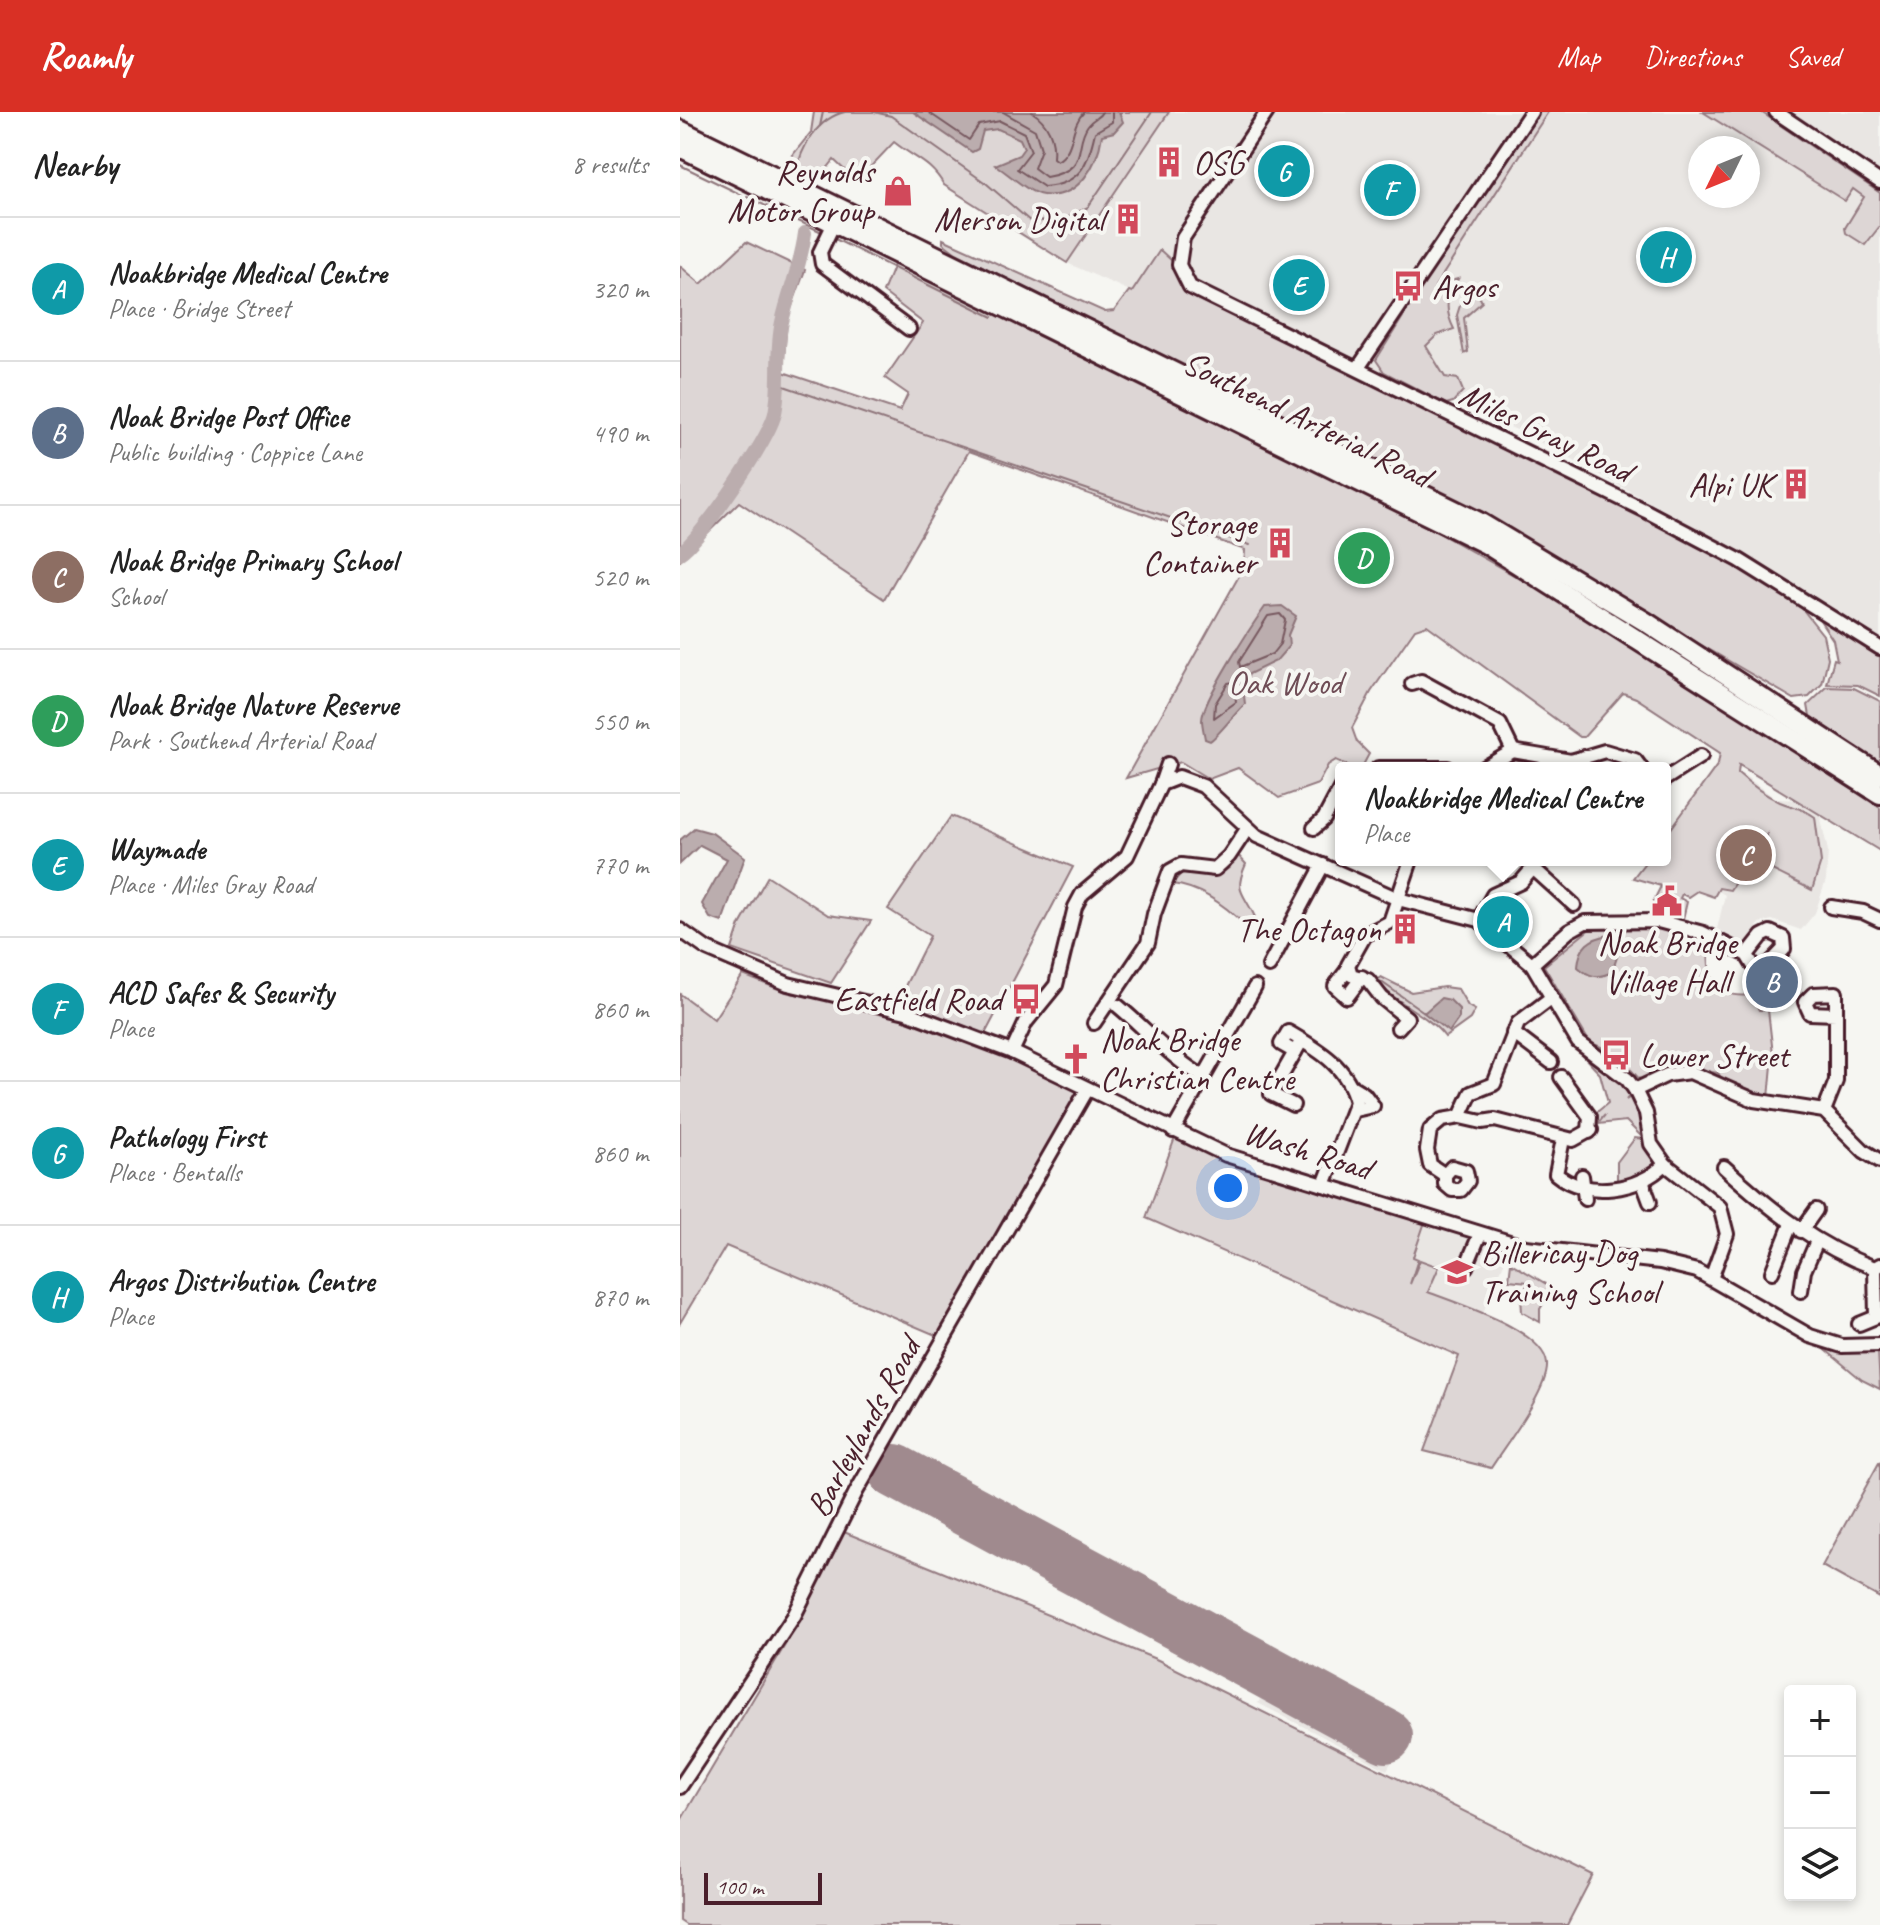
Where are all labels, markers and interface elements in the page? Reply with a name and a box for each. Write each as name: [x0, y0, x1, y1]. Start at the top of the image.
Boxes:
text: Roamly: [40, 33, 131, 80]
text: Map: [1557, 39, 1600, 74]
text: Directions: [1644, 39, 1742, 74]
text: Saved: [1786, 39, 1840, 74]
north arrow: [1688, 136, 1760, 208]
place label: OSG: [1193, 141, 1246, 184]
pin: G: [1258, 141, 1310, 201]
text: Nearby: [32, 143, 118, 186]
building icon: OSG: [1152, 145, 1186, 179]
text: 8 results: [572, 148, 648, 181]
place label: Reynolds Motor Group: [727, 150, 876, 232]
pin: F: [1364, 160, 1416, 220]
shop icon: Reynolds Motor Group: [881, 174, 915, 208]
place label: Merson Digital: [934, 198, 1110, 241]
building icon: Merson Digital: [1111, 202, 1145, 236]
pin: H: [1640, 227, 1692, 287]
text: Noakbridge Medical Centre: [108, 254, 387, 292]
pin: E: [1273, 255, 1325, 315]
place label: Argos: [1432, 265, 1500, 308]
bus stop icon: Argos: [1391, 269, 1425, 303]
text: A: [51, 273, 65, 306]
text: 320 m: [592, 273, 648, 306]
text: Place · Bridge Street: [108, 292, 290, 325]
street label: Southend Arterial Road: [1176, 340, 1442, 500]
street label: Miles Gray Road: [1453, 372, 1644, 495]
text: Noak Bridge Post Office: [108, 398, 348, 436]
text: B: [51, 417, 65, 450]
text: 490 m: [592, 417, 648, 450]
text: Public building · Coppice Lane: [108, 436, 362, 469]
place label: Alpi UK: [1688, 463, 1779, 506]
building icon: Alpi UK: [1779, 467, 1813, 501]
place label: Storage Container: [1143, 502, 1260, 584]
building icon: Storage Container: [1263, 526, 1297, 560]
pin: D: [1338, 528, 1390, 588]
text: Noak Bridge Primary School: [108, 542, 397, 580]
text: C: [52, 561, 64, 594]
text: 520 m: [592, 561, 648, 594]
text: School: [108, 580, 164, 613]
park label: Oak Wood: [1228, 661, 1348, 704]
text: Noak Bridge Nature Reserve: [108, 686, 398, 724]
text: D: [50, 705, 66, 738]
text: 550 m: [592, 705, 648, 738]
text: Park · Southend Arterial Road: [108, 724, 374, 757]
popup: [1335, 762, 1671, 866]
text: Noakbridge Medical Centre: [1364, 779, 1642, 817]
text: Place: [1364, 817, 1409, 850]
pin: C: [1720, 825, 1772, 885]
text: Waymade: [108, 830, 205, 868]
text: E: [51, 849, 65, 882]
text: 770 m: [592, 849, 648, 882]
text: Place · Miles Gray Road: [108, 868, 314, 901]
public building icon: Noak Bridge Village Hall: [1650, 884, 1684, 918]
pin: A: [1477, 892, 1529, 952]
place label: The Octagon: [1237, 908, 1382, 951]
building icon: The Octagon: [1388, 912, 1422, 946]
place label: Noak Bridge Village Hall: [1597, 921, 1740, 1003]
pin: B: [1746, 952, 1798, 1012]
text: ACD Safes & Security: [108, 974, 334, 1012]
place label: Eastfield Road: [834, 978, 1008, 1021]
bus stop icon: Eastfield Road: [1009, 982, 1043, 1016]
text: F: [52, 993, 64, 1026]
text: 860 m: [592, 993, 648, 1026]
text: Place: [108, 1012, 154, 1045]
place label: Noak Bridge Christian Centre: [1100, 1018, 1296, 1100]
place label: Lower Street: [1640, 1034, 1792, 1077]
bus stop icon: Lower Street: [1599, 1038, 1633, 1072]
church icon: Noak Bridge Christian Centre: [1059, 1042, 1093, 1076]
street label: Wash Road: [1239, 1110, 1381, 1191]
text: Pathology First: [108, 1118, 265, 1156]
text: G: [52, 1137, 64, 1170]
text: 860 m: [592, 1137, 648, 1170]
text: Place · Bentalls: [108, 1156, 241, 1189]
your location: [1208, 1168, 1248, 1208]
place label: Billericay Dog Training School: [1481, 1231, 1664, 1313]
school or university icon: Billericay Dog Training School: [1440, 1255, 1474, 1289]
text: Argos Distribution Centre: [108, 1262, 375, 1300]
text: H: [51, 1281, 65, 1314]
text: 870 m: [592, 1281, 648, 1314]
text: Place: [108, 1300, 154, 1333]
street label: Barleylands Road: [796, 1325, 933, 1524]
map controls: [1784, 1685, 1856, 1901]
button: +: [1784, 1685, 1856, 1757]
button: −: [1784, 1757, 1856, 1829]
button: layers: [1784, 1829, 1856, 1901]
scale bar: [704, 1869, 822, 1905]
text: 100 m: [716, 1873, 763, 1901]

